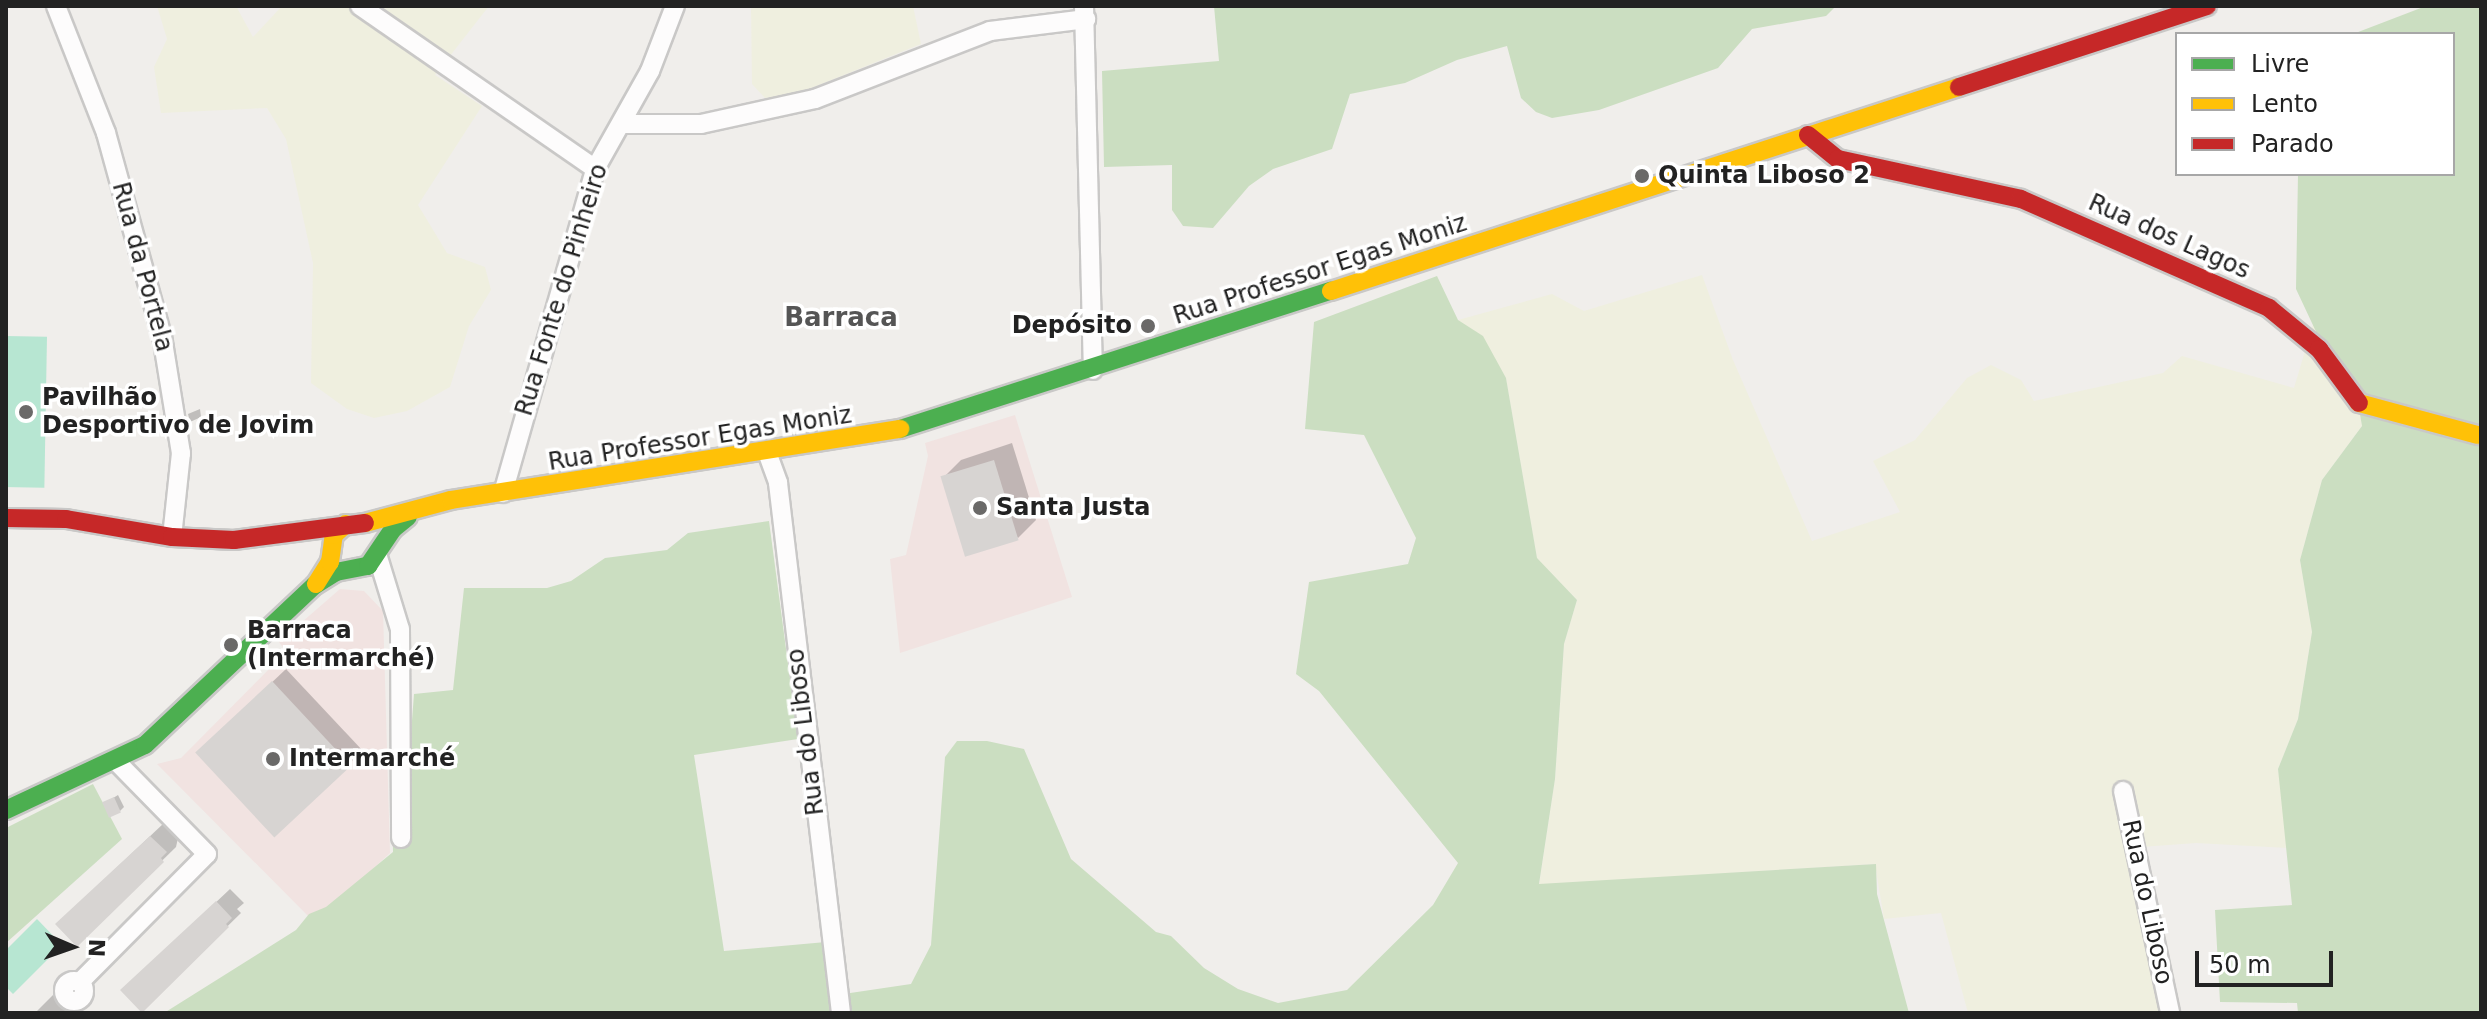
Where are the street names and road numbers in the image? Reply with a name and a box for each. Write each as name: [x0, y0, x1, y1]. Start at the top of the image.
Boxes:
street label: Rua Fonte do Pinheiro: [510, 161, 614, 419]
street label: Rua da Portela: [106, 179, 178, 355]
street label: Rua dos Lagos: [2084, 189, 2254, 285]
street label: Rua Professor Egas Moniz: [1170, 209, 1470, 331]
street label: Rua Professor Egas Moniz: [546, 401, 854, 477]
street label: Rua do Liboso: [781, 647, 831, 817]
street label: Rua do Liboso: [2115, 817, 2179, 987]

